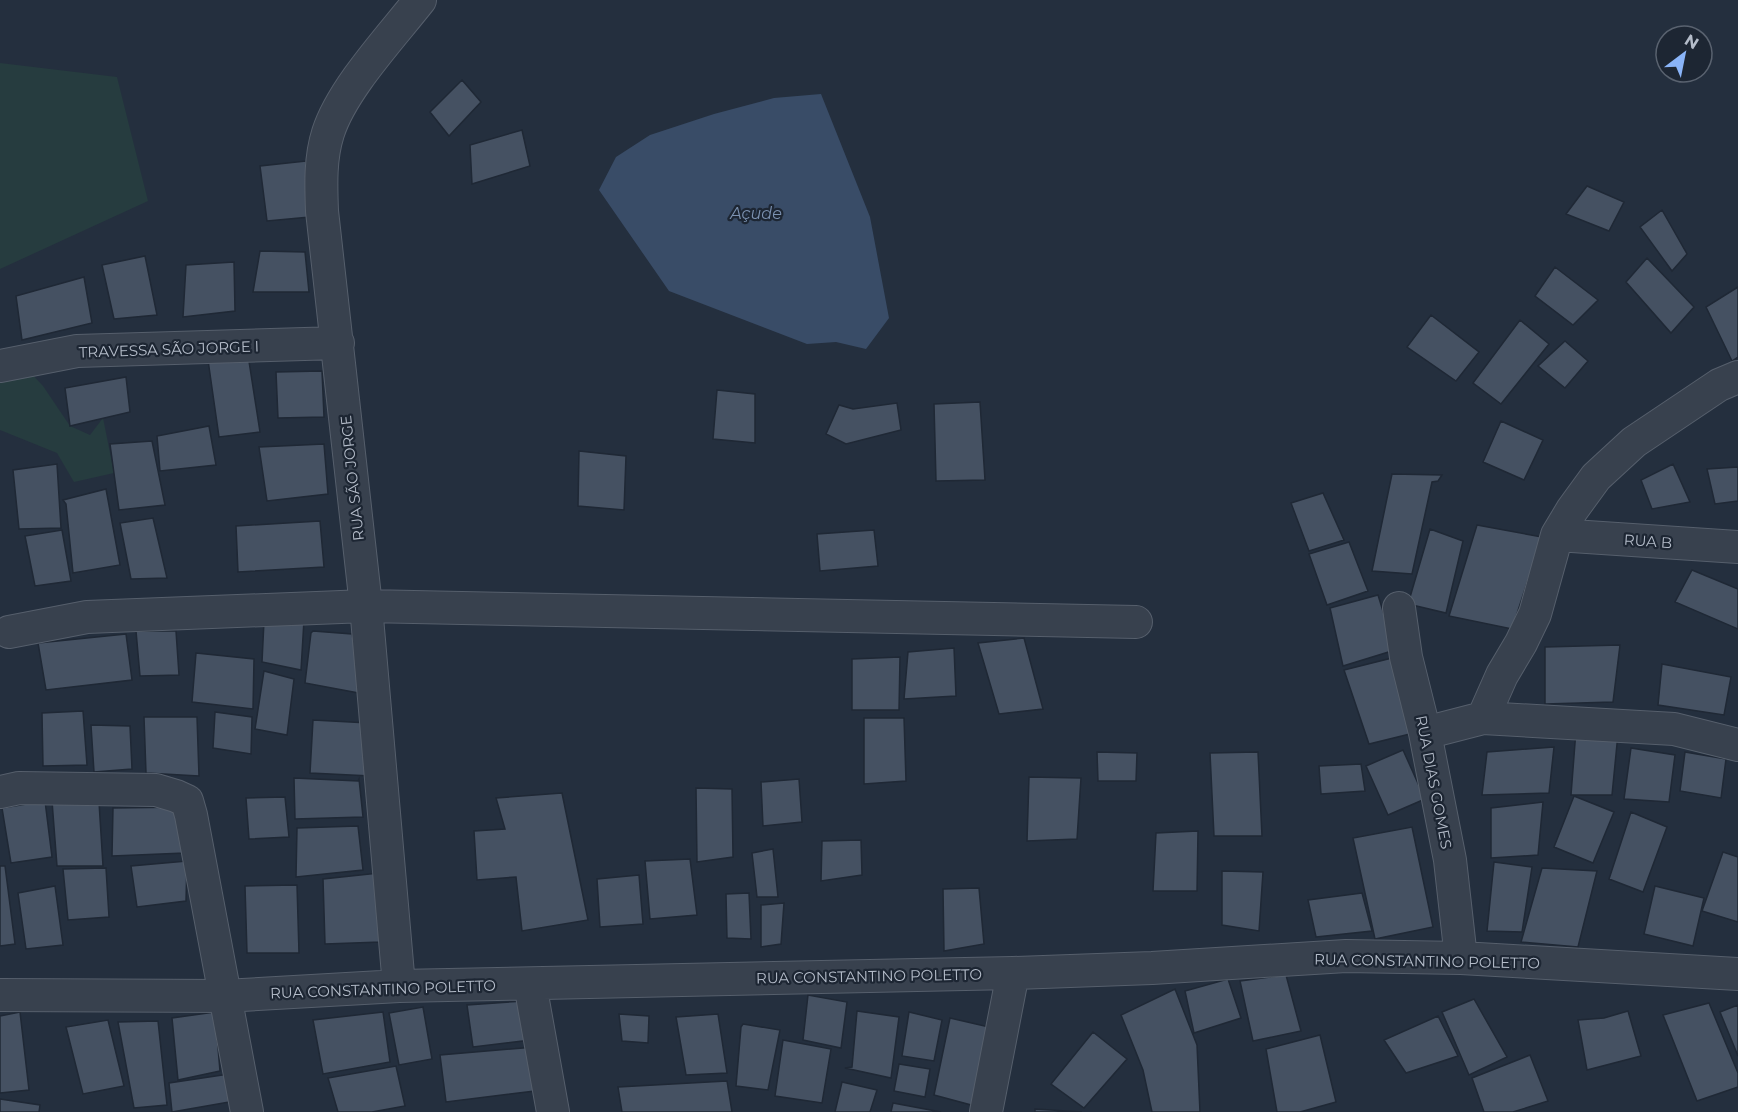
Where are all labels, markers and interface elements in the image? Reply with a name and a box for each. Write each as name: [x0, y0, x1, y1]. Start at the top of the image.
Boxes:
north arrow: [1654, 24, 1714, 84]
text: N: [1681, 30, 1702, 53]
water label: Açude: [729, 204, 782, 223]
street label: TRAVESSA SÃO JORGE I: [78, 336, 260, 362]
street label: RUA SÃO JORGE: [336, 414, 368, 542]
street label: RUA B: [1623, 530, 1673, 552]
street label: RUA DIAS GOMES: [1412, 714, 1456, 850]
street label: RUA CONSTANTINO POLETTO: [1314, 950, 1540, 972]
street label: RUA CONSTANTINO POLETTO: [756, 965, 982, 987]
street label: RUA CONSTANTINO POLETTO: [270, 976, 496, 1002]

